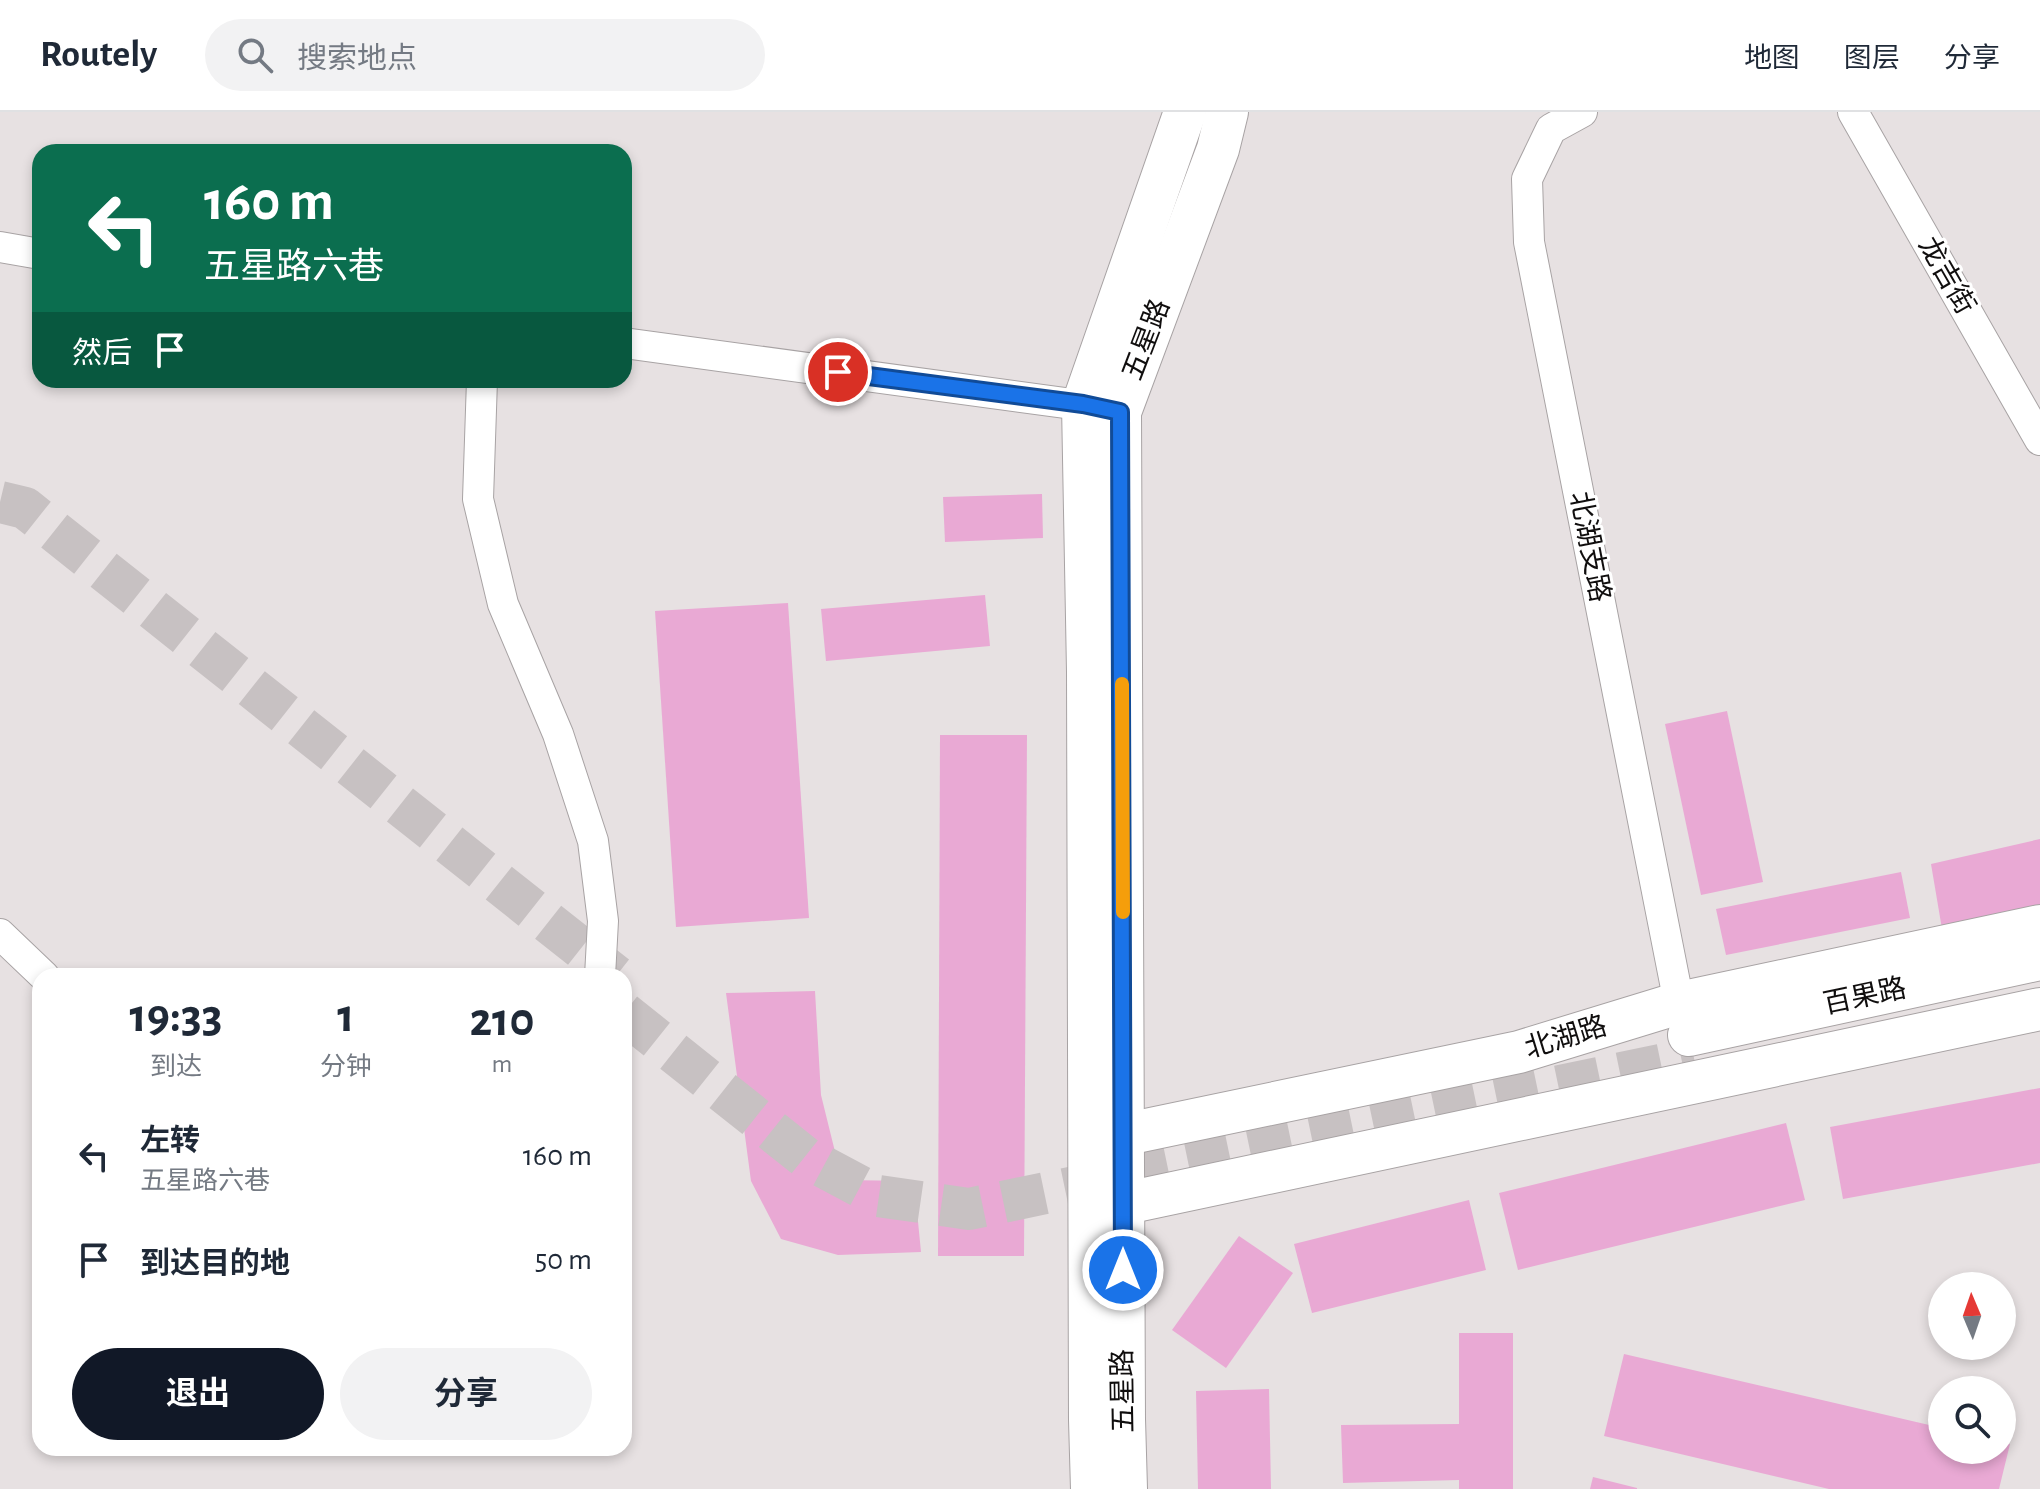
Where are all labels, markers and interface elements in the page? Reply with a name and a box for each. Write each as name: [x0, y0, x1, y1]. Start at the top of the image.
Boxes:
search box: [205, 19, 765, 91]
icon: search: [233, 33, 277, 77]
text: Routely: [40, 36, 157, 74]
text: 搜索地点: [297, 44, 417, 74]
text: 地图: [1744, 45, 1800, 73]
text: 图层: [1844, 45, 1900, 73]
text: 分享: [1944, 45, 2000, 73]
text: 160 m: [204, 174, 334, 230]
icon: left: [72, 176, 176, 280]
street label: 龙吉街: [1913, 232, 1981, 319]
text: 五星路六巷: [204, 249, 384, 285]
street label: 五星路: [1117, 295, 1175, 384]
icon: arrive: [148, 328, 192, 372]
pin: [804, 338, 872, 406]
text: 然后: [72, 339, 132, 369]
icon: arrive: [816, 350, 860, 394]
street label: 北湖支路: [1565, 489, 1615, 605]
street label: 百果路: [1821, 973, 1909, 1019]
text: 19:33: [130, 993, 222, 1041]
text: 1: [337, 993, 355, 1041]
text: 210: [470, 997, 534, 1045]
street label: 北湖路: [1521, 1010, 1610, 1064]
text: m: [492, 1051, 512, 1077]
text: 到达: [150, 1054, 202, 1080]
text: 分钟: [320, 1054, 372, 1080]
text: 左转: [140, 1126, 200, 1156]
icon: left: [72, 1134, 116, 1178]
text: 160 m: [523, 1141, 592, 1171]
text: 五星路六巷: [140, 1168, 270, 1194]
position arrow: [1081, 1228, 1165, 1312]
icon: arrive: [72, 1238, 116, 1282]
text: 50 m: [535, 1245, 592, 1275]
text: 到达目的地: [140, 1249, 290, 1279]
north arrow: [1928, 1272, 2016, 1360]
map controls: [1928, 1272, 2016, 1464]
button: 退出: [72, 1348, 324, 1440]
button: 分享: [340, 1348, 592, 1440]
street label: 五星路: [1107, 1349, 1139, 1433]
button: search: [1928, 1376, 2016, 1464]

